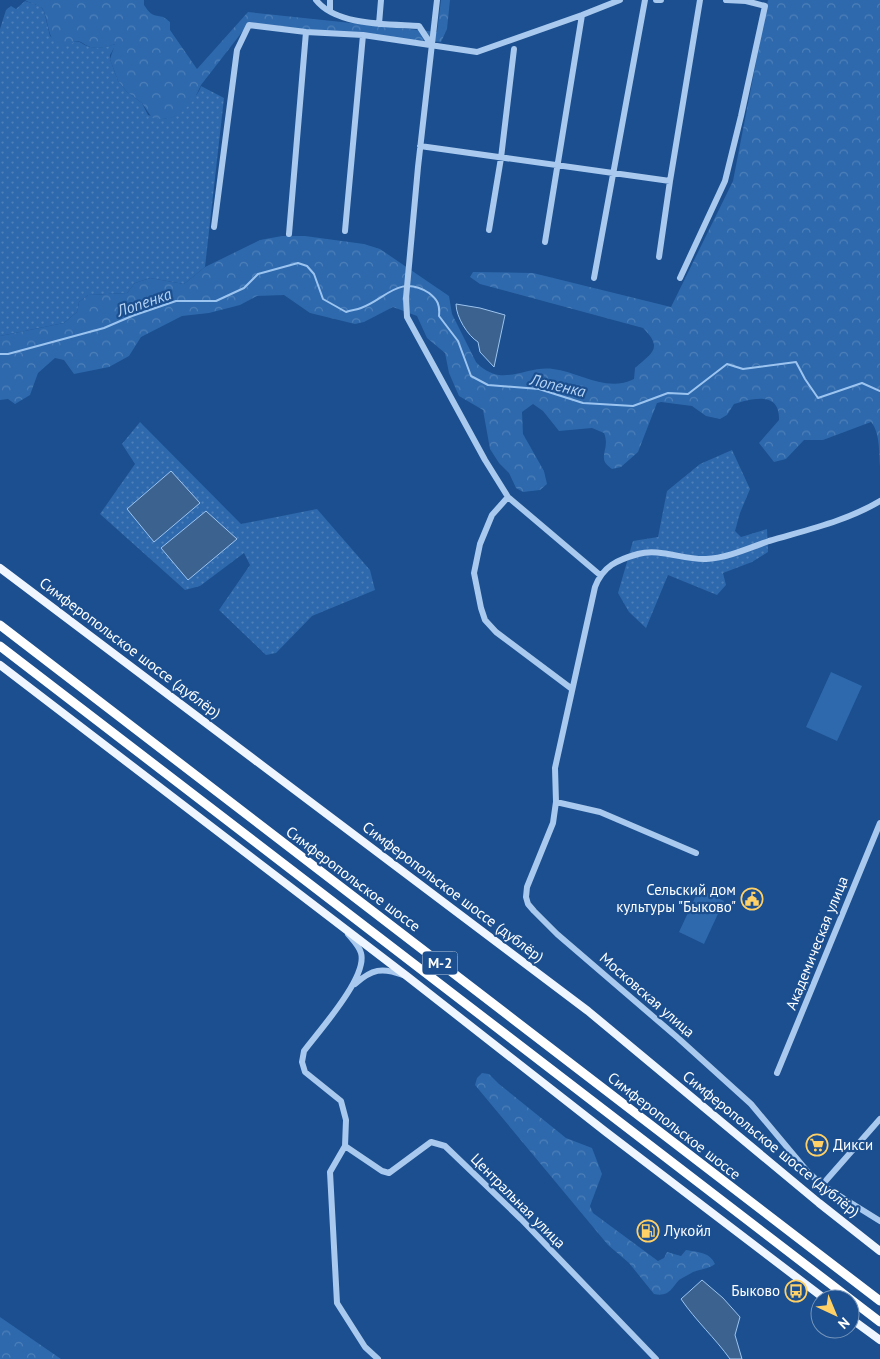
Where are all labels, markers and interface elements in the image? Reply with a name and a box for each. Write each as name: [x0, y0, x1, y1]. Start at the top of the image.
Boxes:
water label: Лопенка: [113, 283, 174, 321]
water label: Лопенка: [527, 369, 588, 401]
street label: Симферопольское шоссе (дублёр): [36, 573, 225, 722]
street label: Симферопольское шоссе (дублёр): [359, 817, 548, 966]
street label: Симферопольское шоссе: [282, 822, 424, 935]
street label: Академическая улица: [781, 873, 852, 1012]
place label: Сельский дом культуры "Быково": [616, 880, 736, 916]
public building icon: Сельский дом культуры "Быково": [740, 887, 764, 911]
street label: Московская улица: [596, 948, 699, 1041]
road number: М-2: [422, 951, 458, 974]
street label: Симферопольское шоссе (дублёр): [679, 1066, 864, 1221]
street label: Симферопольское шоссе: [604, 1068, 745, 1183]
supermarket icon: Дикси: [805, 1133, 829, 1157]
place label: Дикси: [833, 1135, 873, 1154]
street label: Центральная улица: [467, 1149, 570, 1252]
fuel station icon: Лукойл: [636, 1219, 660, 1243]
place label: Лукойл: [663, 1221, 711, 1240]
bus stop icon: Быково: [784, 1279, 808, 1303]
place label: Быково: [731, 1281, 780, 1300]
north arrow: [810, 1289, 860, 1339]
text: N: [834, 1314, 854, 1333]

